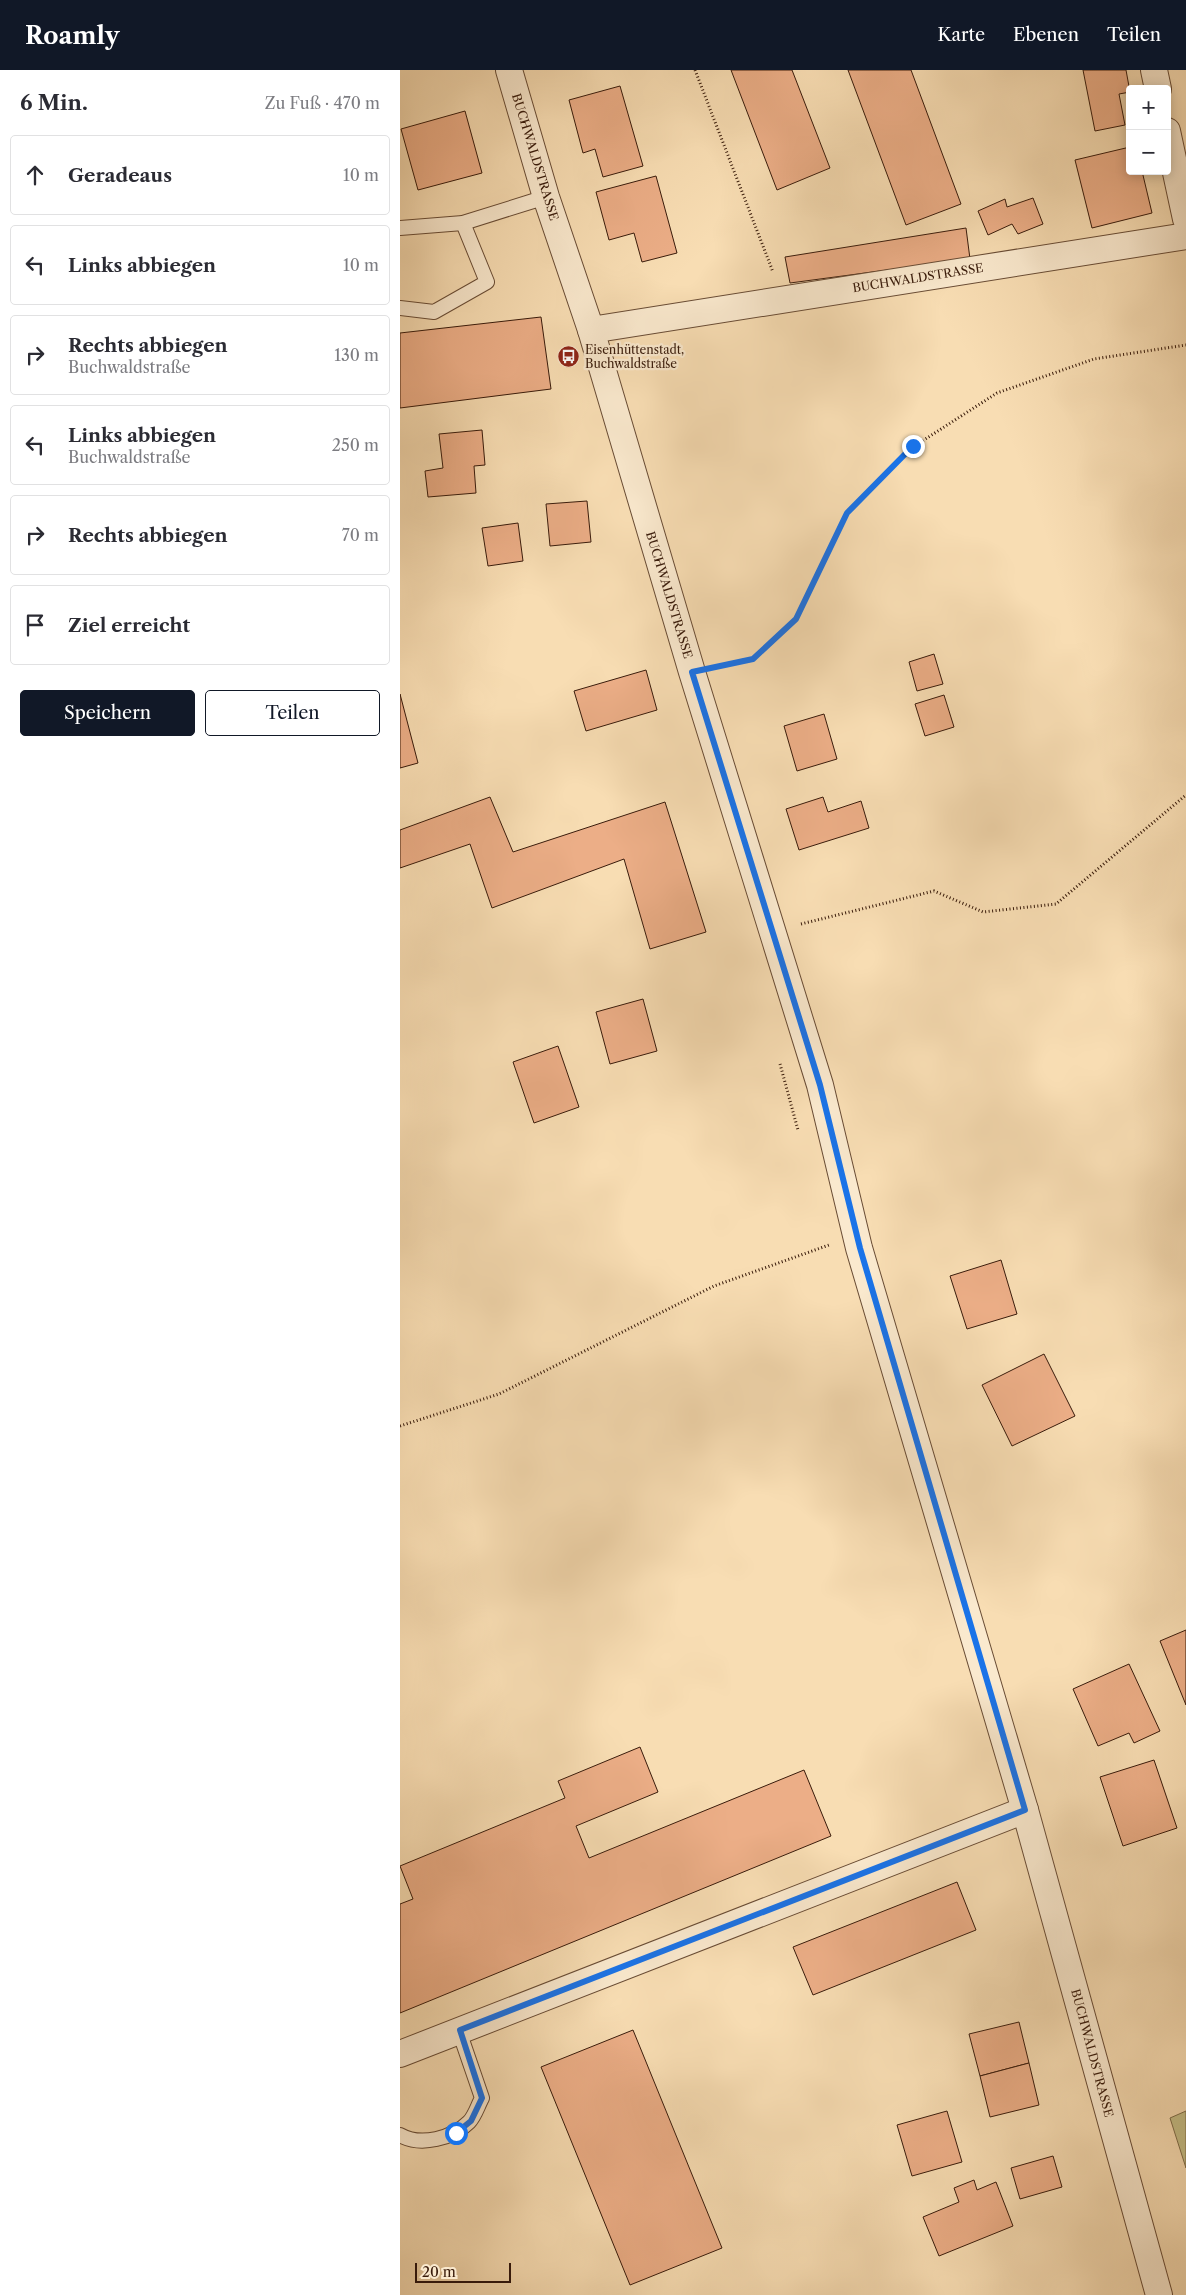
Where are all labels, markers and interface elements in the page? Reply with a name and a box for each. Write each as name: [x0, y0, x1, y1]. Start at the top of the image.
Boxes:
text: Roamly: [25, 21, 119, 50]
text: Karte: [937, 24, 985, 46]
text: Ebenen: [1013, 24, 1079, 46]
text: Teilen: [1107, 24, 1161, 46]
map controls: [1126, 85, 1171, 175]
button: +: [1126, 85, 1171, 130]
text: 6 Min.: [20, 90, 88, 115]
street label: BUCHWALDSTRASSE: [509, 91, 562, 222]
text: Zu Fuß · 470 m: [265, 93, 380, 113]
button: −: [1126, 130, 1171, 175]
icon: ahead: [21, 161, 49, 189]
text: Geradeaus: [68, 164, 172, 187]
text: 10 m: [343, 165, 379, 185]
icon: left: [21, 251, 49, 279]
text: Links abbiegen: [68, 254, 216, 277]
text: 10 m: [343, 255, 379, 275]
street label: BUCHWALDSTRASSE: [851, 260, 984, 295]
text: Rechts abbiegen: [68, 334, 228, 357]
icon: right: [21, 341, 49, 369]
place label: Eisenhüttenstadt, Buchwaldstraße: [585, 342, 684, 371]
text: 130 m: [334, 345, 379, 365]
bus stop icon: Eisenhüttenstadt, Buchwaldstraße: [557, 345, 581, 369]
text: Buchwaldstraße: [68, 357, 190, 377]
text: Links abbiegen: [68, 424, 216, 447]
icon: left: [21, 431, 49, 459]
text: 250 m: [332, 435, 379, 455]
route end: [902, 435, 925, 458]
text: Buchwaldstraße: [68, 447, 190, 467]
icon: right: [21, 521, 49, 549]
text: Rechts abbiegen: [68, 524, 228, 547]
text: 70 m: [342, 525, 379, 545]
street label: BUCHWALDSTRASSE: [643, 529, 696, 660]
icon: arrive: [21, 611, 49, 639]
text: Ziel erreicht: [68, 614, 190, 637]
button: Speichern: [20, 690, 195, 736]
button: Teilen: [205, 690, 380, 736]
street label: BUCHWALDSTRASSE: [1068, 1987, 1117, 2119]
route start: [445, 2122, 468, 2145]
scale bar: [415, 2260, 511, 2283]
text: 20 m: [422, 2263, 456, 2281]

